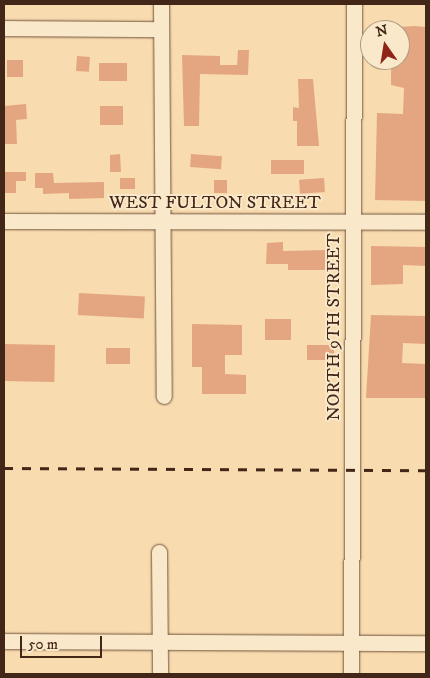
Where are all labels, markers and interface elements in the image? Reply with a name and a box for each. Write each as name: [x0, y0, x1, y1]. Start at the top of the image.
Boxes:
north arrow: [360, 20, 410, 70]
text: N: [374, 21, 389, 41]
street label: WEST FULTON STREET: [109, 192, 321, 214]
street label: NORTH 9TH STREET: [323, 233, 345, 421]
scale bar: [22, 626, 105, 658]
text: 50 m: [28, 635, 58, 654]

